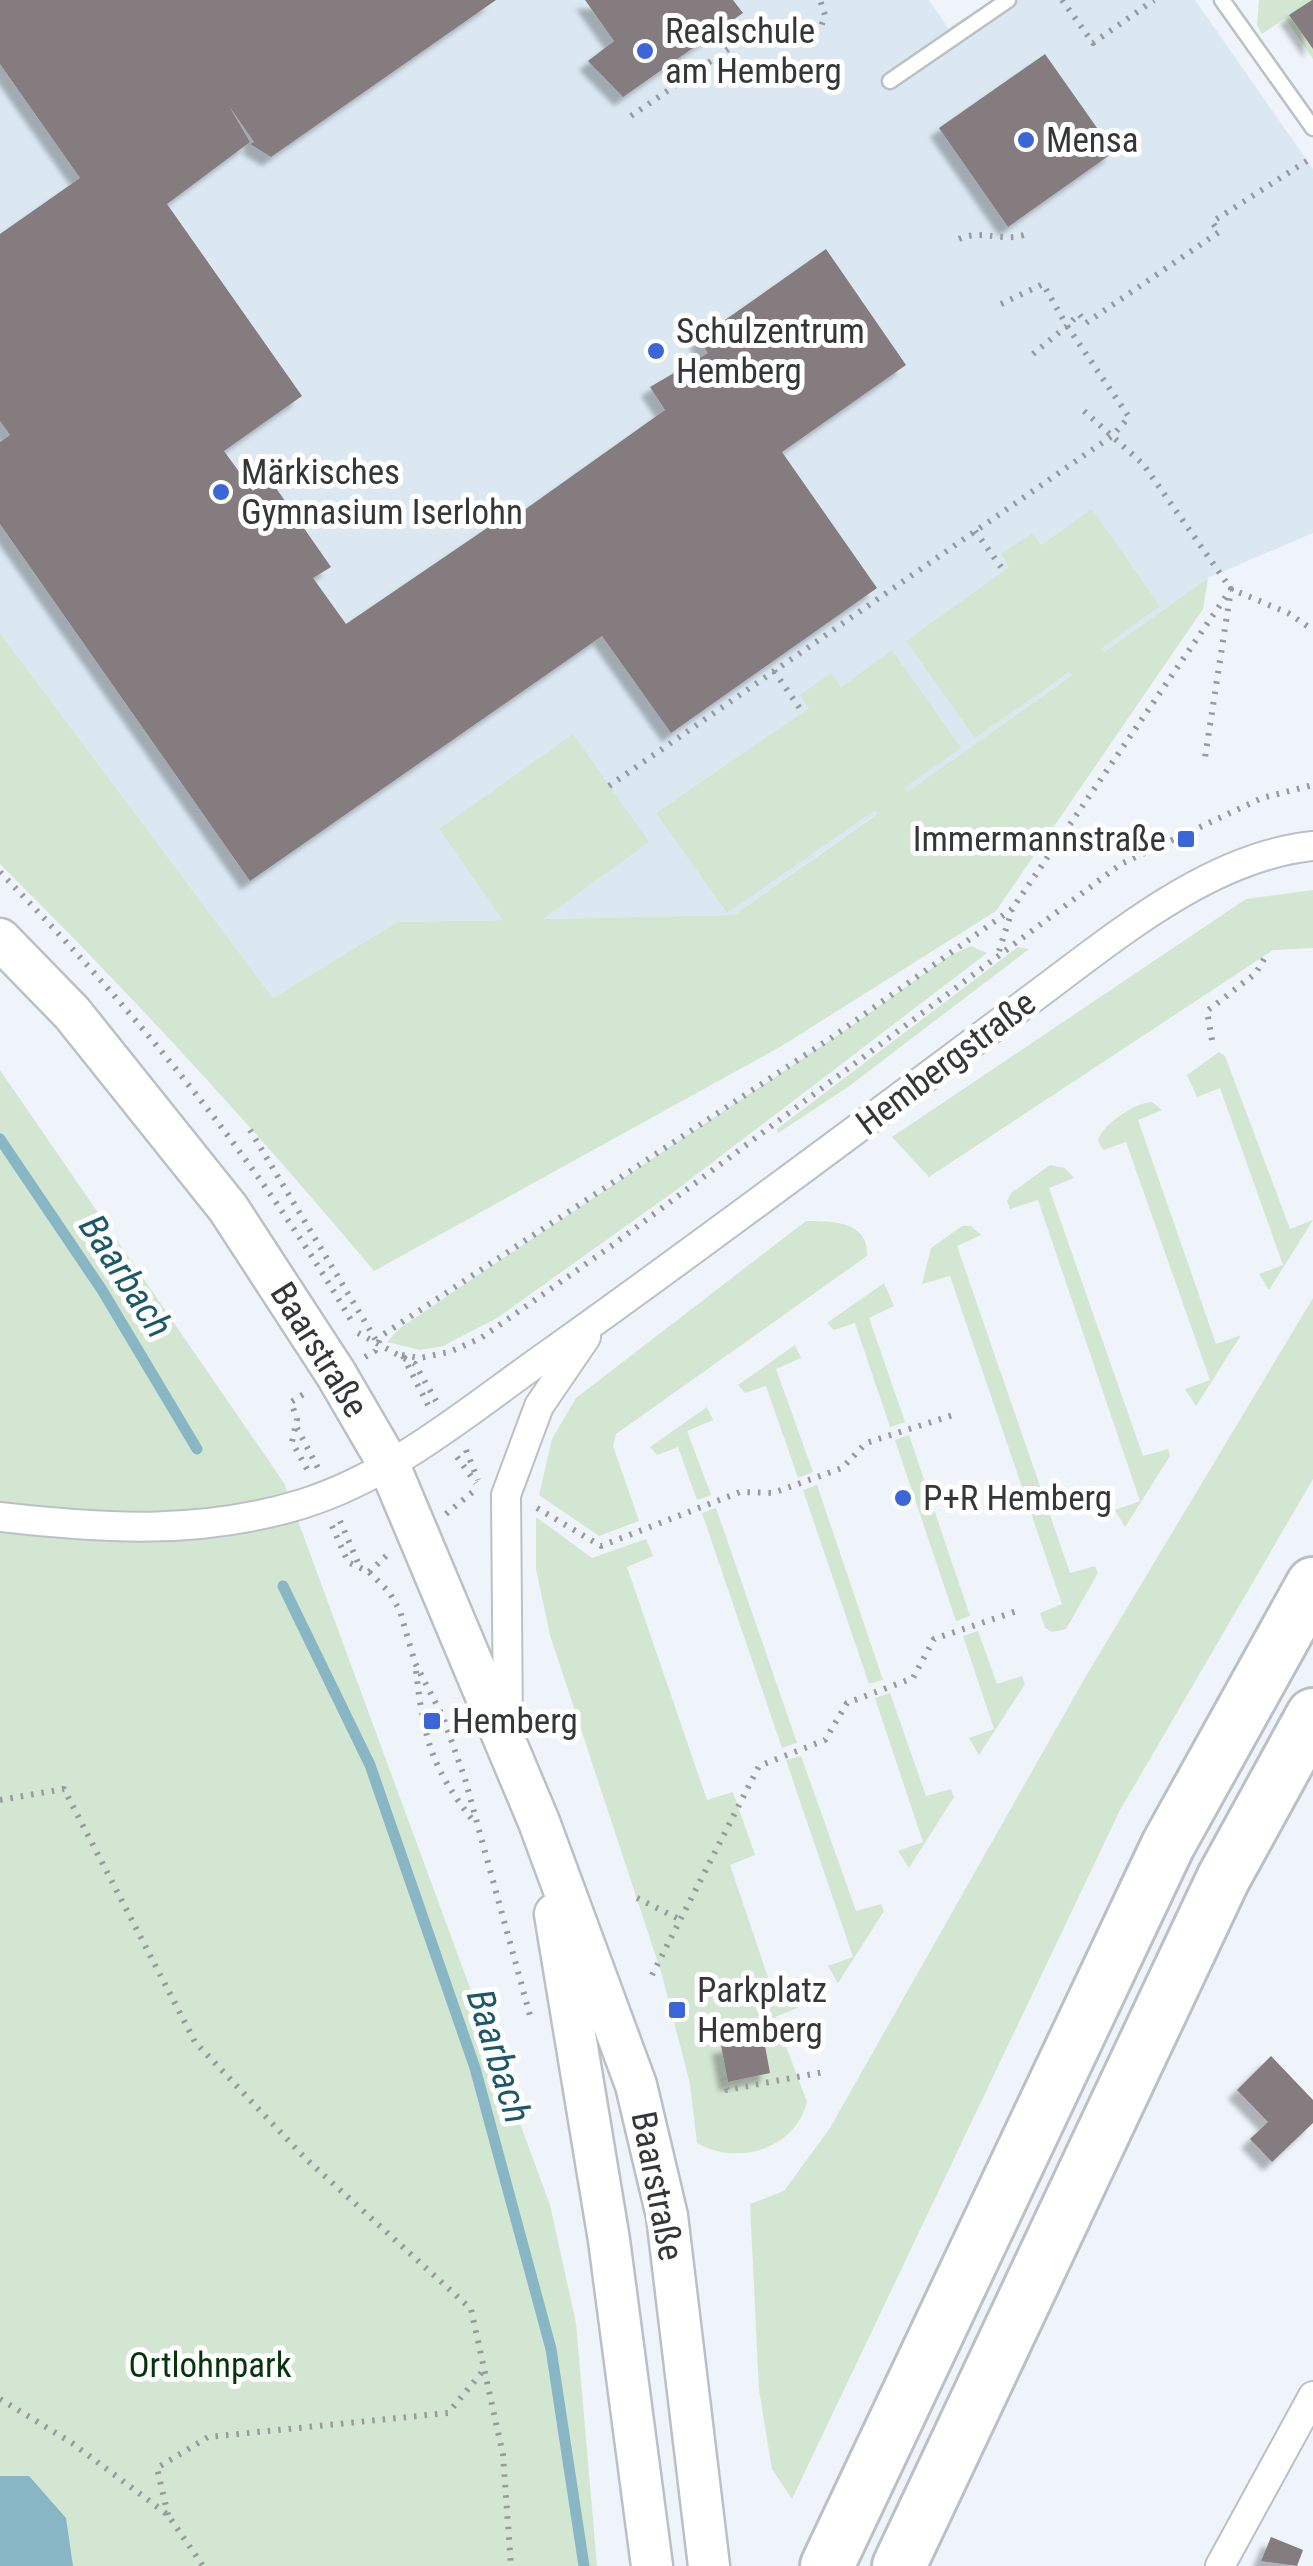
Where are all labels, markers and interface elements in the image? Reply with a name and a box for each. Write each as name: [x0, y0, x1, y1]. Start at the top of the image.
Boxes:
place label: Realschule am Hemberg: [665, 11, 842, 92]
marker: Realschule am Hemberg: [634, 40, 656, 62]
place label: Mensa: [1046, 120, 1139, 161]
marker: Mensa: [1015, 129, 1037, 151]
place label: Schulzentrum Hemberg: [676, 311, 865, 392]
marker: Schulzentrum Hemberg: [645, 340, 667, 362]
place label: Märkisches Gymnasium Iserlohn: [241, 452, 523, 533]
marker: Märkisches Gymnasium Iserlohn: [210, 481, 232, 503]
place label: Immermannstraße: [913, 819, 1166, 860]
marker: Immermannstraße: [1175, 828, 1197, 850]
street label: Hembergstraße: [848, 982, 1044, 1144]
water label: Baarbach: [70, 1206, 182, 1346]
street label: Baarstraße: [262, 1275, 376, 1425]
place label: P+R Hemberg: [923, 1478, 1112, 1519]
marker: P+R Hemberg: [892, 1487, 914, 1509]
place label: Hemberg: [452, 1701, 578, 1742]
marker: Hemberg: [421, 1710, 443, 1732]
place label: Parkplatz Hemberg: [697, 1970, 827, 2051]
water label: Baarbach: [458, 1984, 540, 2128]
marker: Parkplatz Hemberg: [666, 1999, 688, 2021]
street label: Baarstraße: [622, 2108, 692, 2264]
park label: Ortlohnpark: [129, 2345, 292, 2386]

